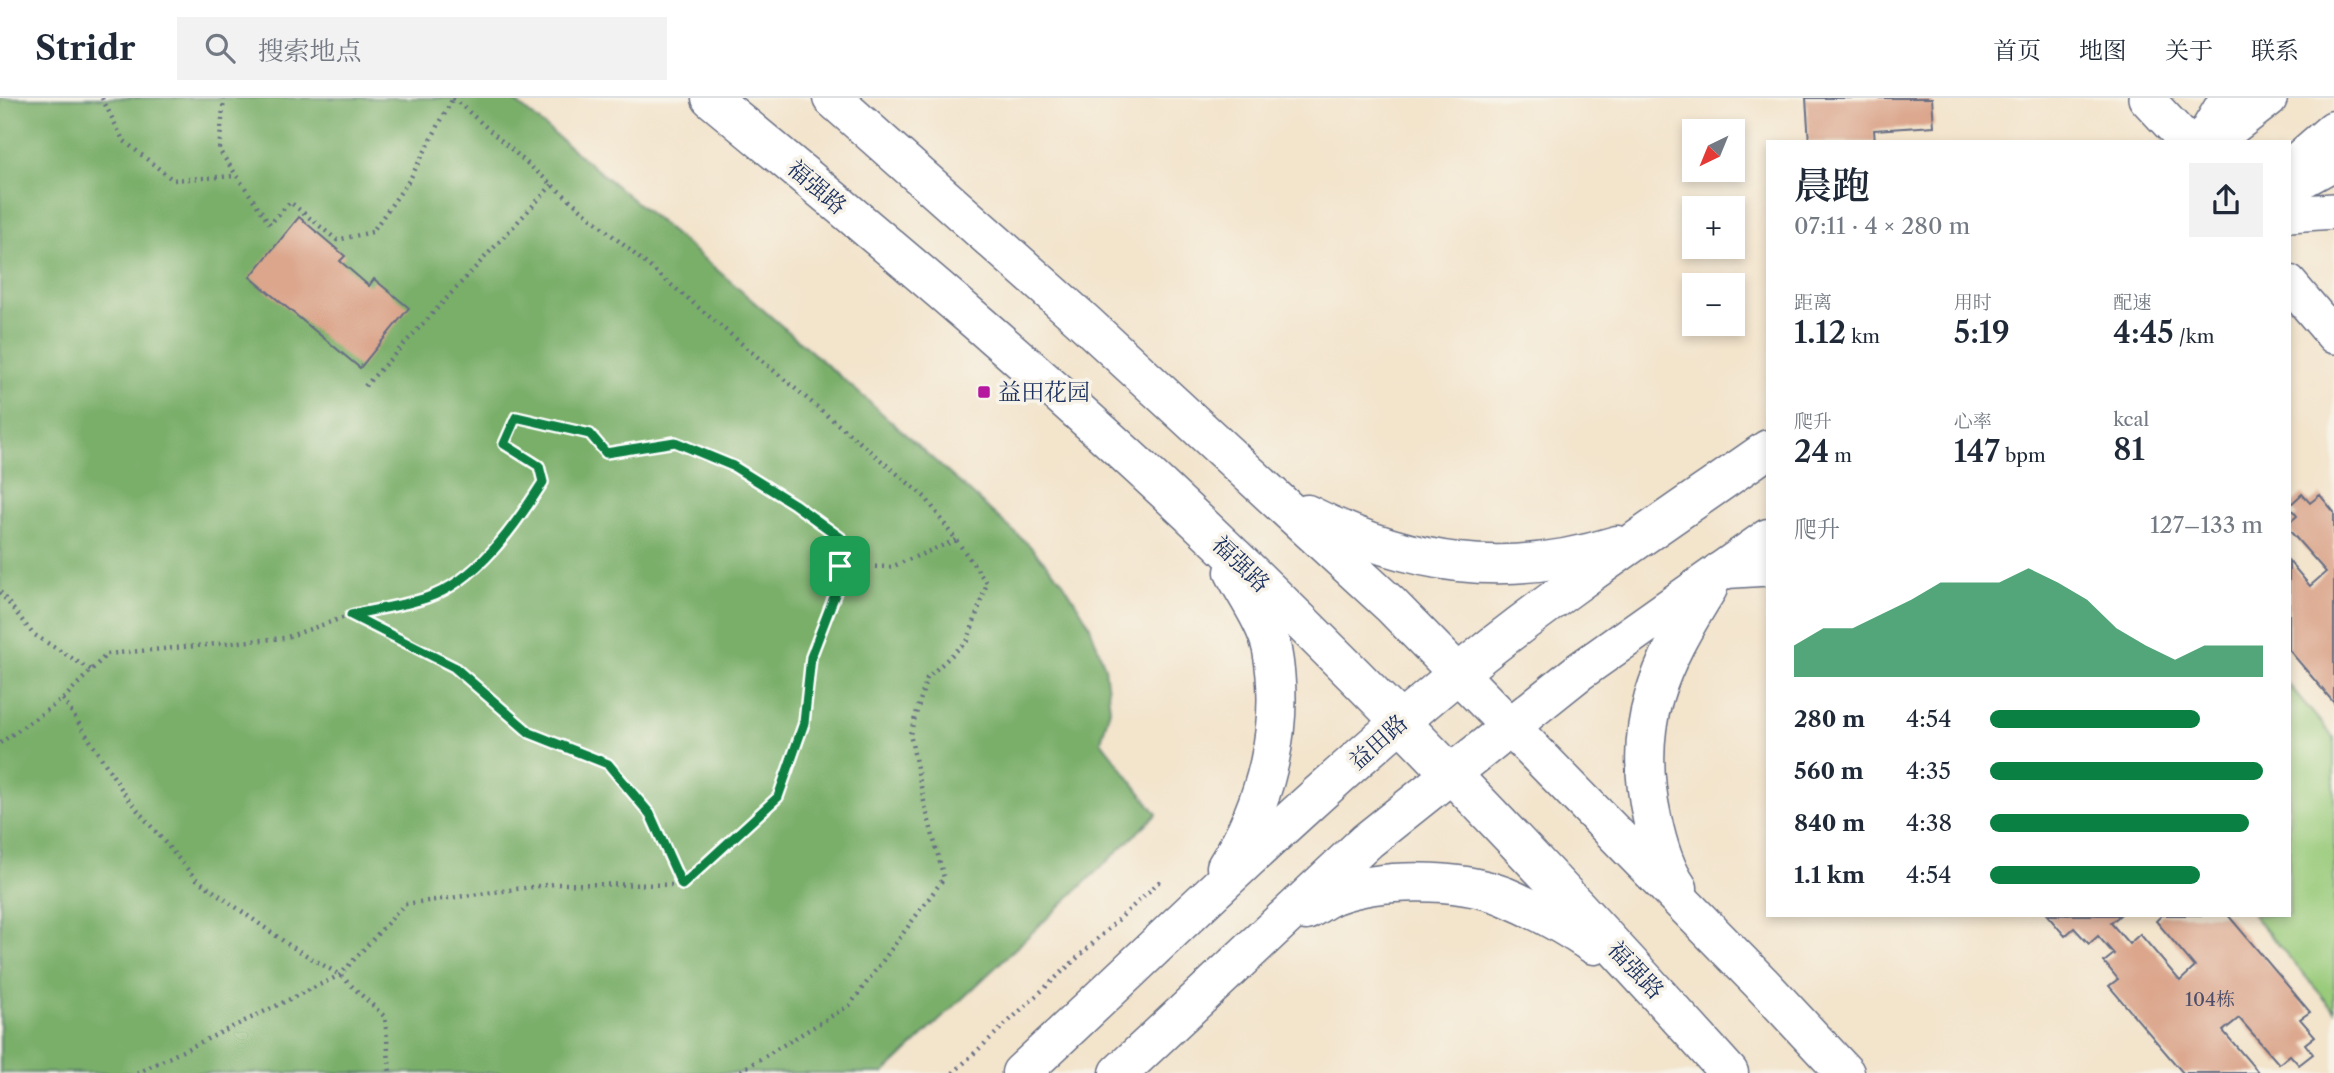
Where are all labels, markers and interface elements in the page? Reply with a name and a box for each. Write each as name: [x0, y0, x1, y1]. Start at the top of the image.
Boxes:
search box: [177, 17, 667, 80]
text: Stridr: [35, 28, 135, 69]
icon: search: [201, 29, 239, 67]
text: 搜索地点: [257, 35, 361, 67]
text: 首页: [1993, 36, 2041, 65]
text: 地图: [2079, 36, 2127, 65]
text: 关于: [2165, 36, 2213, 65]
text: 联系: [2251, 36, 2299, 65]
north arrow: [1682, 119, 1745, 182]
map controls: [1682, 119, 1745, 336]
street label: 福强路: [782, 154, 852, 220]
text: 晨跑: [1794, 162, 1870, 209]
button: share: [2189, 163, 2263, 237]
button: +: [1682, 196, 1745, 259]
text: 07:11 · 4 × 280 m: [1794, 212, 1970, 240]
button: −: [1682, 273, 1745, 336]
text: 距离: [1794, 291, 1832, 314]
text: 用时: [1954, 291, 1992, 314]
text: 配速: [2113, 291, 2151, 314]
text: 1.12: [1794, 314, 1846, 351]
text: 5:19: [1954, 314, 2010, 351]
text: 4:45: [2113, 314, 2174, 351]
text: km: [1846, 325, 1880, 348]
text: /km: [2174, 325, 2214, 348]
place label: 益田花园: [998, 378, 1090, 406]
marker: 益田花园: [976, 384, 992, 400]
text: kcal: [2113, 408, 2149, 431]
text: 爬升: [1794, 410, 1832, 433]
text: 心率: [1954, 410, 1992, 433]
text: 81: [2113, 431, 2145, 468]
text: 24: [1794, 433, 1829, 470]
text: 147: [1954, 433, 2000, 470]
text: m: [1829, 444, 1852, 467]
text: bpm: [2000, 444, 2046, 467]
text: 127–133 m: [2150, 511, 2263, 539]
text: 爬升: [1794, 515, 1840, 543]
street label: 福强路: [1206, 530, 1276, 598]
pin: [810, 536, 870, 596]
icon: arrive: [821, 547, 859, 585]
text: 280 m: [1794, 705, 1865, 733]
text: 4:54: [1906, 705, 1952, 733]
street label: 益田路: [1343, 709, 1413, 775]
text: 560 m: [1794, 757, 1864, 785]
text: 4:35: [1906, 757, 1951, 785]
text: 840 m: [1794, 809, 1865, 837]
text: 4:38: [1906, 809, 1952, 837]
text: 1.1 km: [1794, 861, 1865, 889]
text: 4:54: [1906, 861, 1952, 889]
street label: 福强路: [1602, 935, 1670, 1005]
house number: 104栋: [2185, 988, 2235, 1011]

